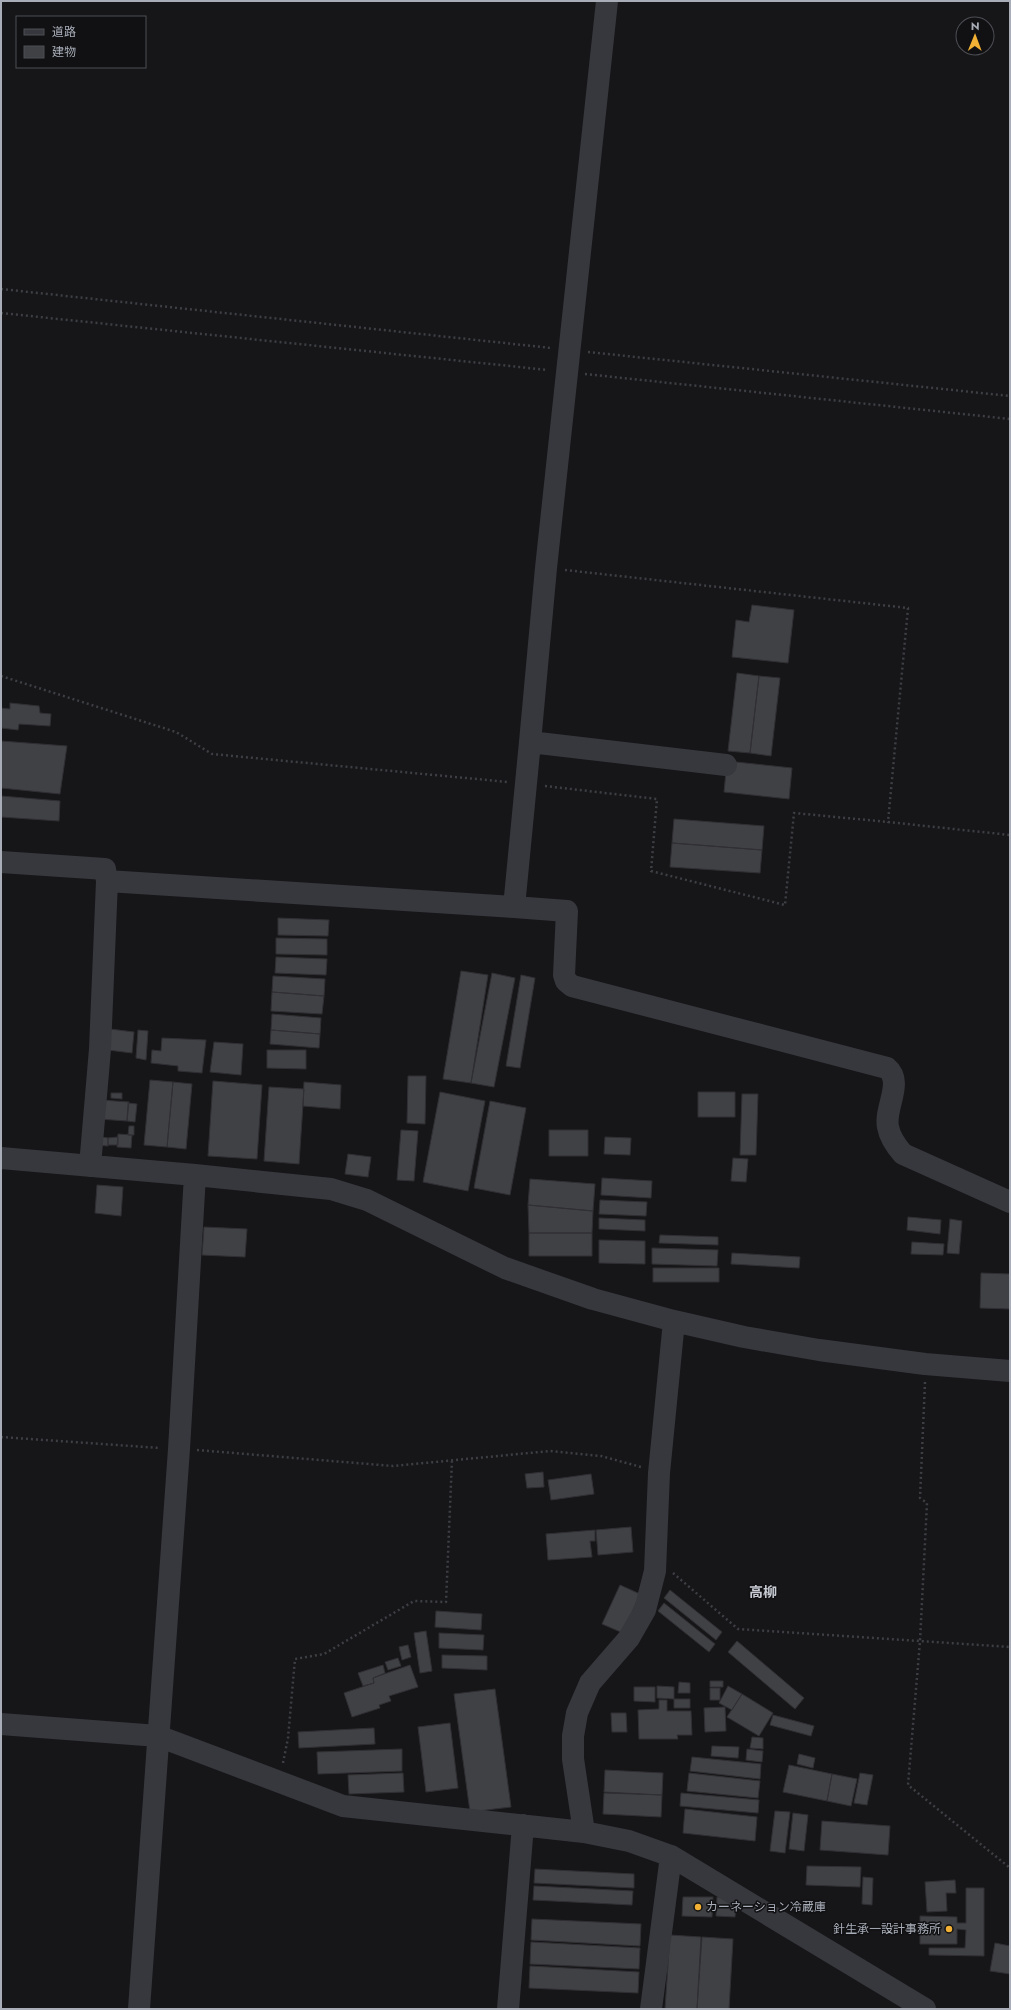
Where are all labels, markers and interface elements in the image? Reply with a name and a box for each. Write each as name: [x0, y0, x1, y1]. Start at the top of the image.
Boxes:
legend: [16, 16, 146, 68]
north arrow: [955, 16, 995, 56]
text: N: [971, 18, 980, 34]
text: 道路: [52, 23, 76, 41]
text: 建物: [52, 43, 76, 61]
district label: 高柳: [749, 1582, 777, 1602]
place label: カーネーション冷蔵庫: [706, 1898, 826, 1916]
marker: カーネーション冷蔵庫: [693, 1902, 703, 1912]
place label: 針生承一設計事務所: [833, 1920, 941, 1938]
marker: 針生承一設計事務所: [944, 1924, 954, 1934]

